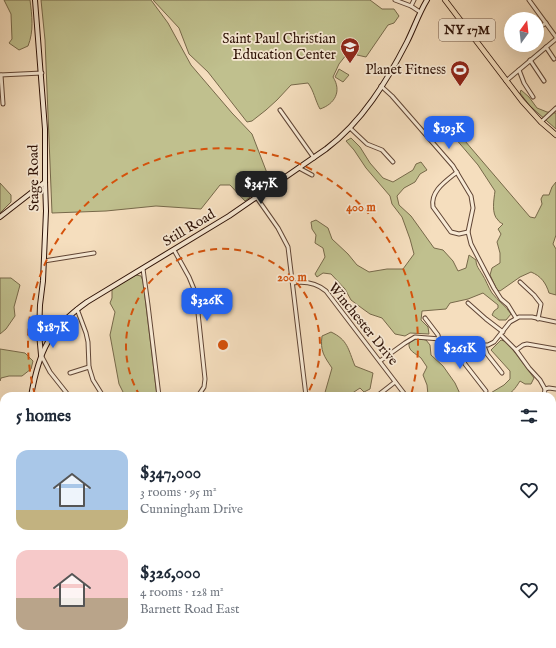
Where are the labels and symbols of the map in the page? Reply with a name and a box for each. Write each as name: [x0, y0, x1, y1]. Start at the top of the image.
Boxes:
north arrow: [504, 12, 544, 52]
road number: NY 17M: [439, 19, 495, 41]
place label: Saint Paul Christian Education Center: [222, 30, 337, 64]
school or university icon: Saint Paul Christian Education Center: [339, 36, 361, 64]
sports icon: Planet Fitness: [449, 59, 471, 87]
place label: Planet Fitness: [365, 61, 446, 79]
pin: $193K: [421, 116, 477, 150]
street label: Stage Road: [24, 144, 44, 212]
pin: $347K: [233, 171, 289, 205]
text: 400 m: [346, 200, 377, 215]
street label: Still Road: [159, 205, 219, 251]
text: 200 m: [277, 270, 307, 285]
street label: Winchester Drive: [324, 279, 402, 369]
pin: $326K: [179, 288, 235, 322]
pin: $187K: [25, 315, 81, 349]
pin: $261K: [432, 336, 488, 370]
centre of rings: [216, 338, 230, 352]

